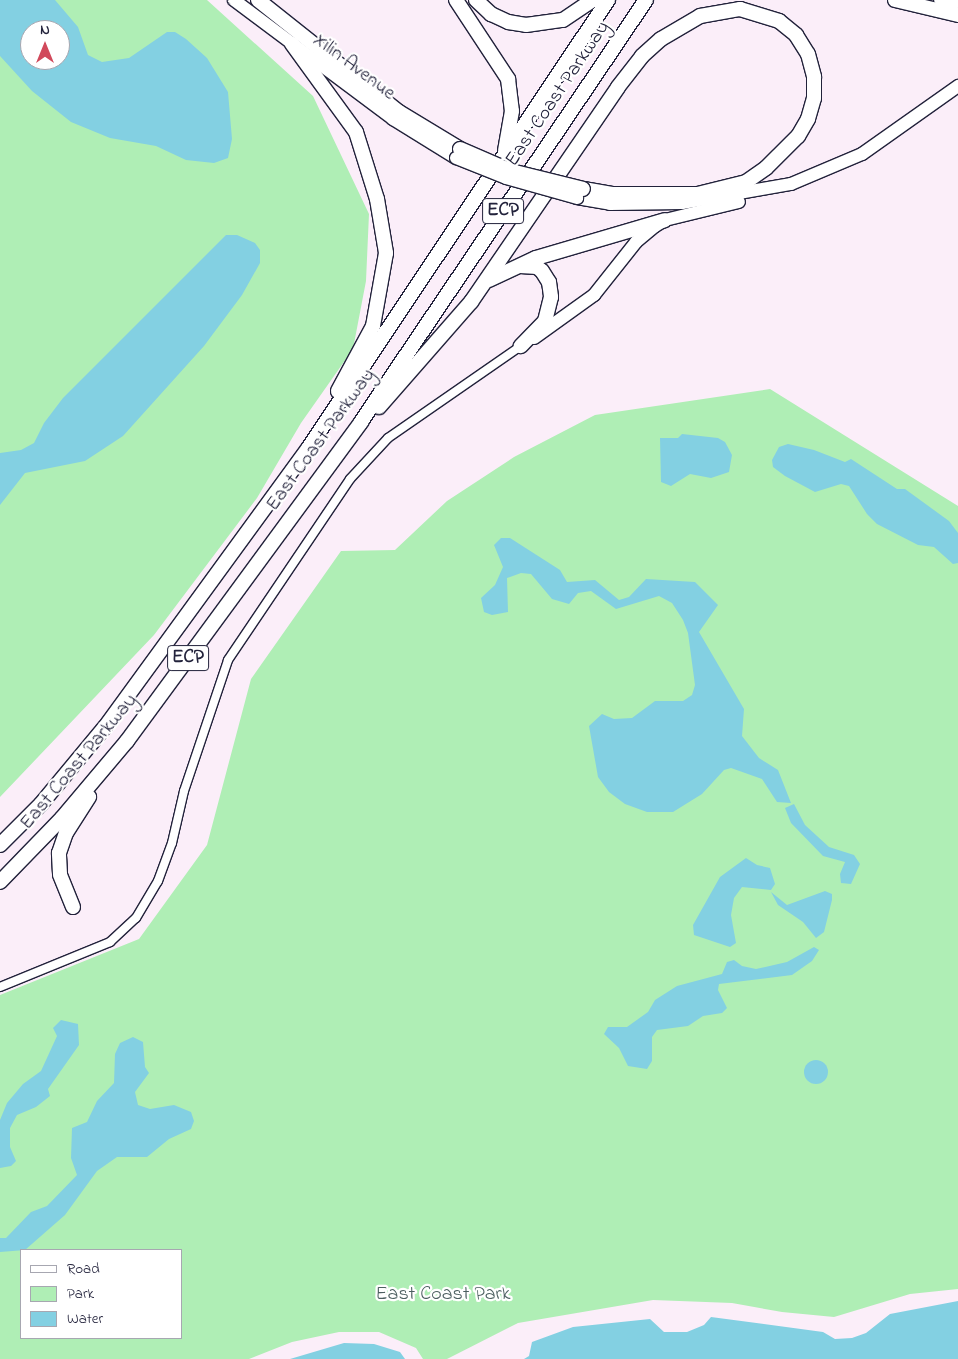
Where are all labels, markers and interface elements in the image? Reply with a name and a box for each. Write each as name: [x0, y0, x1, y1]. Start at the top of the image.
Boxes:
street label: East Coast Parkway: [500, 17, 616, 171]
north arrow: [20, 20, 70, 70]
text: N: [40, 20, 50, 41]
street label: Xilin Avenue: [308, 28, 400, 106]
road number: ECP: [482, 195, 524, 228]
street label: East Coast Parkway: [261, 364, 381, 516]
road number: ECP: [167, 641, 209, 674]
street label: East Coast Parkway: [15, 689, 143, 835]
legend: [20, 1249, 182, 1339]
text: Road: [67, 1258, 100, 1280]
park label: East Coast Park: [375, 1282, 511, 1306]
text: Park: [67, 1283, 94, 1305]
text: Water: [67, 1308, 103, 1330]

